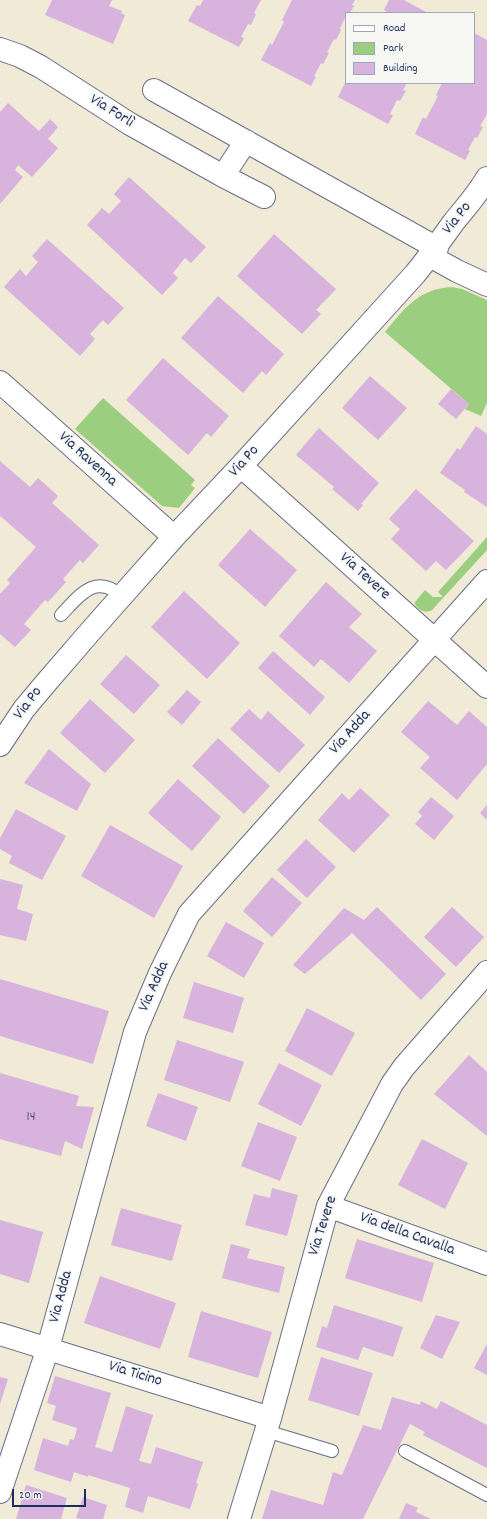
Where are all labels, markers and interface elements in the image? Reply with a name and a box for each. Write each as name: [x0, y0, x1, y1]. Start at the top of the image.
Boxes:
legend: [345, 12, 475, 84]
text: Road: [383, 20, 405, 37]
text: Park: [383, 40, 403, 57]
text: Building: [383, 60, 418, 77]
street label: Via Forlì: [85, 91, 137, 133]
street label: Via Po: [439, 199, 477, 239]
street label: Via Ravenna: [53, 428, 121, 492]
street label: Via Po: [226, 442, 264, 482]
street label: Via Tevere: [335, 549, 393, 605]
street label: Via Po: [10, 684, 48, 724]
street label: Via Adda: [326, 707, 376, 759]
street label: Via Adda: [135, 959, 175, 1015]
house number: 14: [27, 1110, 35, 1126]
street label: Via Tevere: [305, 1194, 343, 1258]
street label: Via della Cavalla: [357, 1209, 457, 1261]
street label: Via Adda: [46, 1269, 78, 1325]
street label: Via Ticino: [106, 1358, 164, 1392]
scale bar: [14, 1481, 88, 1507]
text: 20 m: [19, 1487, 42, 1504]

